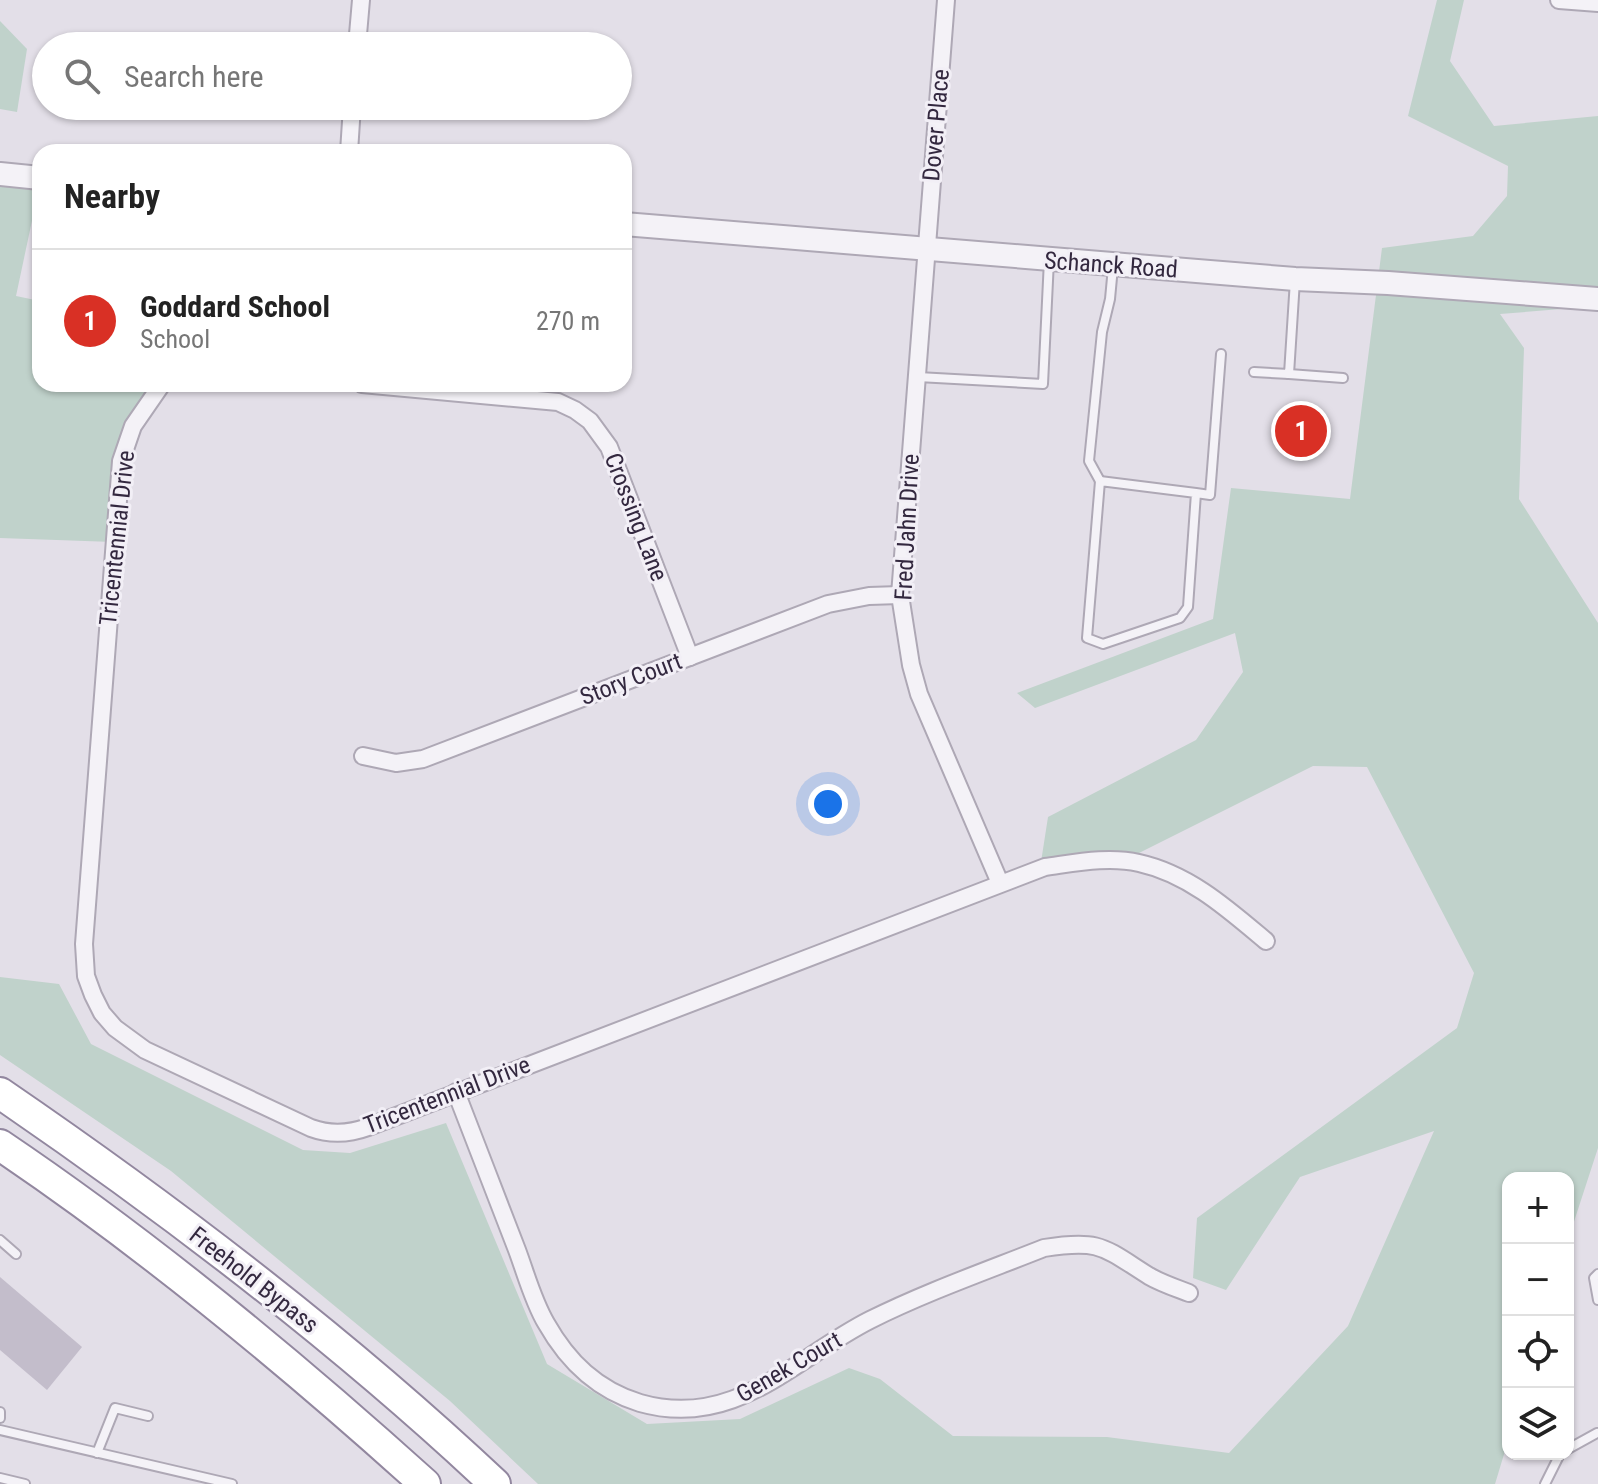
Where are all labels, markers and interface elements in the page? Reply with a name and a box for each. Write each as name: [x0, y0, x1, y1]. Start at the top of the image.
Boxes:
search box: [32, 32, 632, 120]
icon: search: [60, 54, 104, 98]
text: Search here: [124, 59, 264, 94]
street label: Dover Place: [917, 68, 955, 182]
text: Nearby: [64, 176, 160, 216]
street label: Schanck Road: [1043, 246, 1179, 284]
text: Goddard School: [140, 289, 330, 324]
text: 1: [83, 306, 97, 336]
text: 270 m: [536, 306, 600, 336]
text: School: [140, 324, 210, 354]
pin: 1: [1275, 401, 1327, 461]
street label: Tricentennial Drive: [94, 449, 140, 627]
street label: Crossing Lane: [599, 449, 673, 585]
street label: Fred Jahn Drive: [889, 453, 925, 601]
street label: Story Court: [576, 647, 686, 711]
your location: [808, 784, 848, 824]
street label: Tricentennial Drive: [360, 1050, 534, 1140]
map controls: [1502, 1172, 1574, 1460]
button: +: [1502, 1172, 1574, 1244]
street label: Freehold Bypass: [184, 1221, 324, 1339]
button: −: [1502, 1244, 1574, 1316]
button: locate: [1502, 1316, 1574, 1388]
street label: Genek Court: [731, 1326, 847, 1408]
button: layers: [1502, 1388, 1574, 1460]

